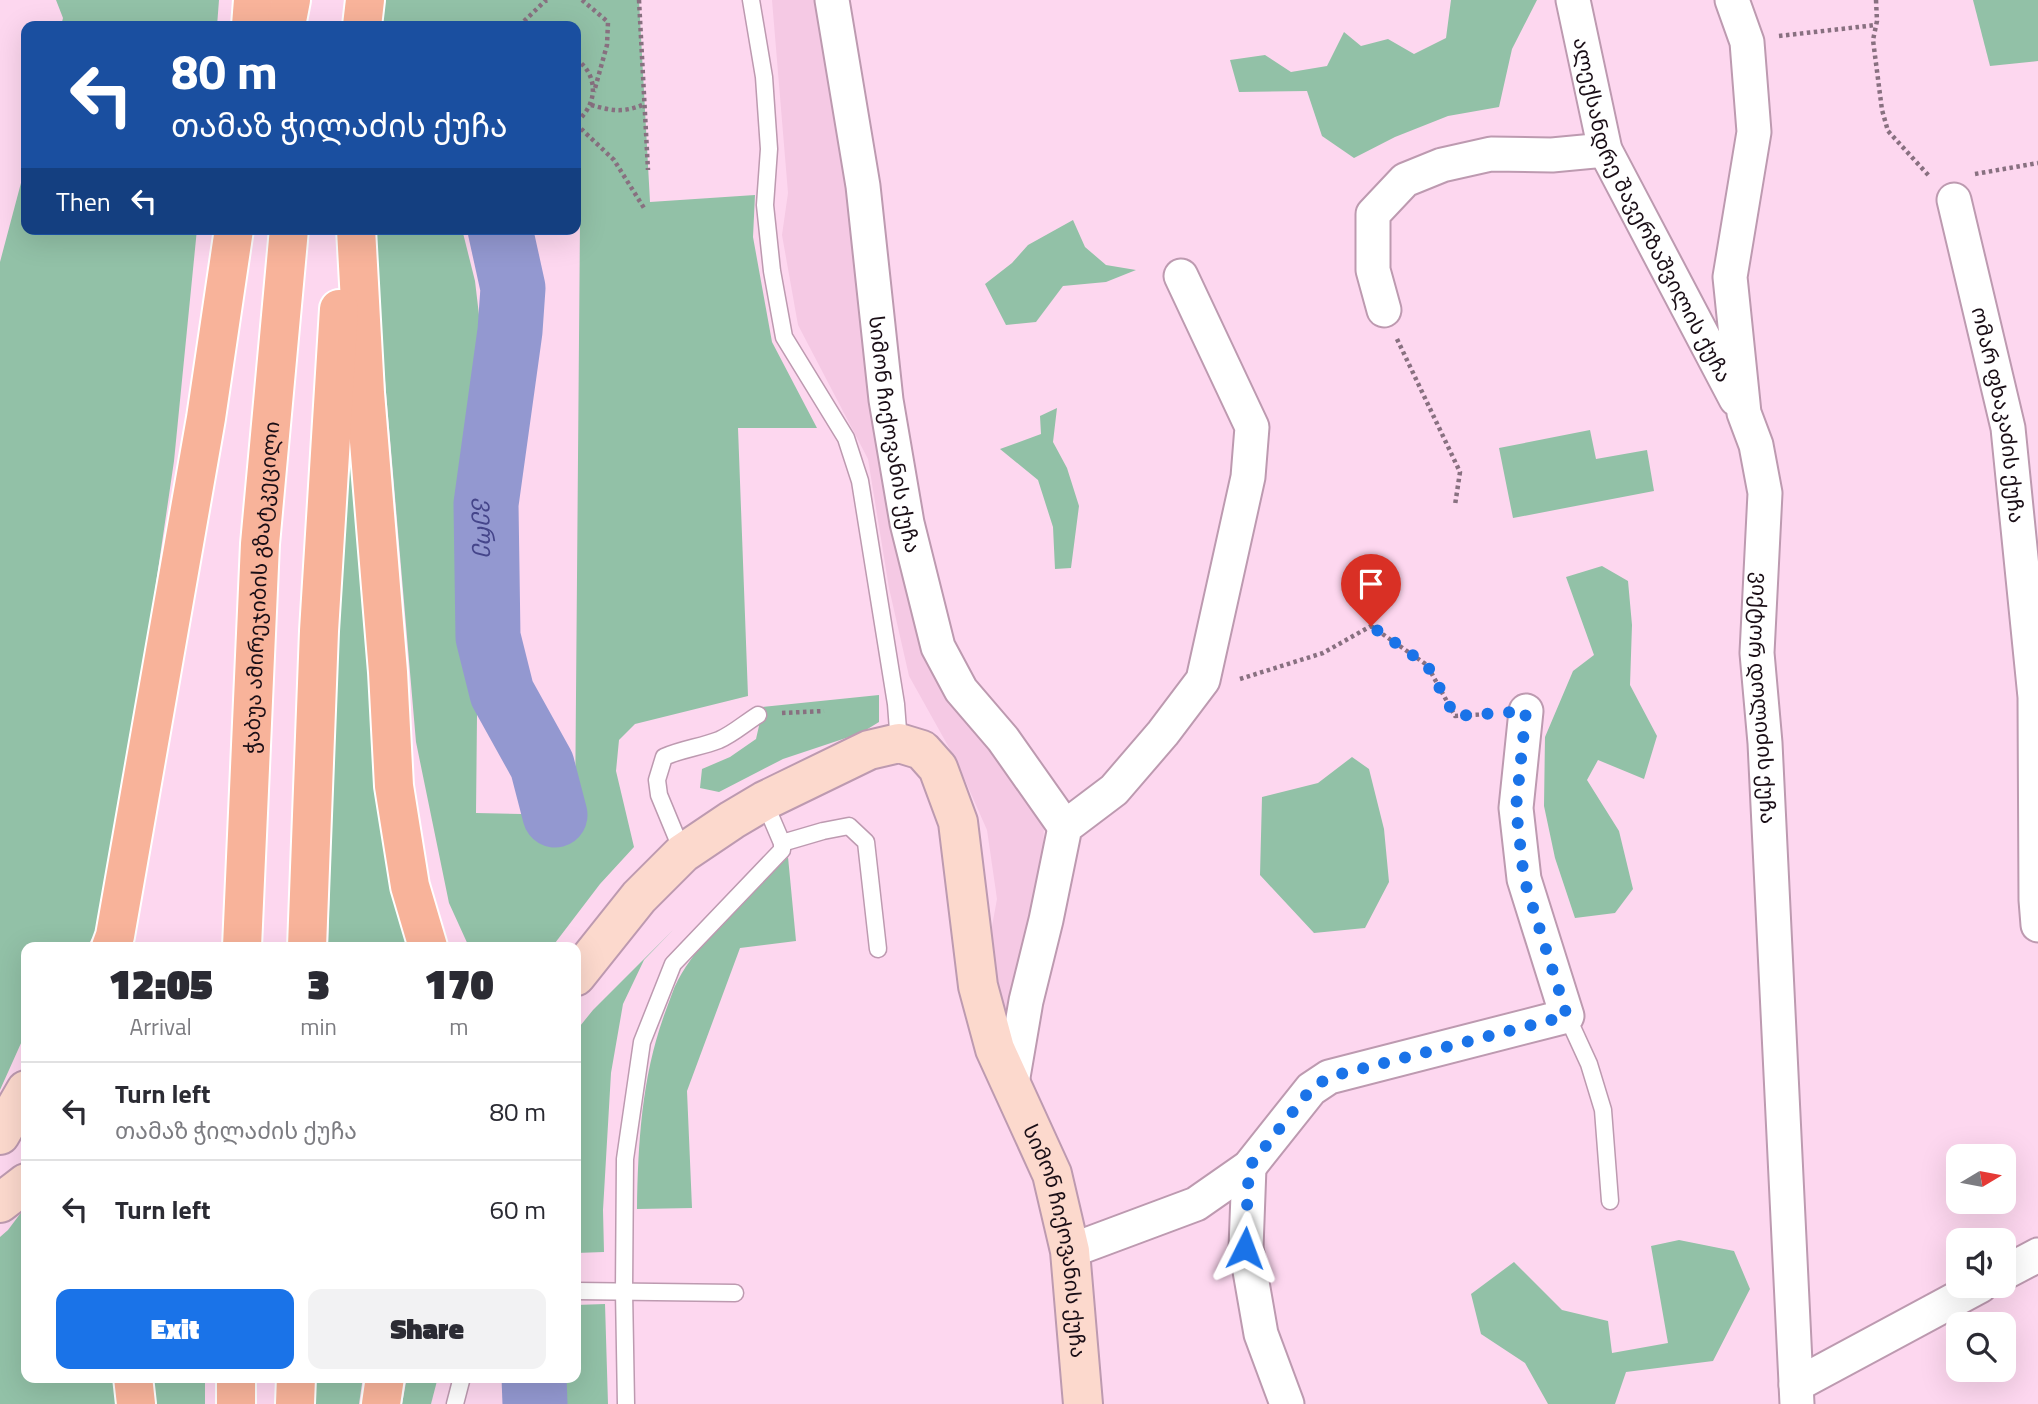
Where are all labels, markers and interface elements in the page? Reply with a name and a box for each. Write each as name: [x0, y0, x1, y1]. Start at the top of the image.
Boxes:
text: 80 m: [171, 33, 278, 108]
street label: ალექსანდრე შავერზაშვილის ქუჩა: [1565, 34, 1740, 388]
icon: left: [56, 49, 147, 140]
text: თამაზ ჭილაძის ქუჩა: [171, 101, 508, 149]
text: Then: [56, 182, 111, 221]
icon: left: [125, 182, 163, 220]
street label: ომარ ფხაკაძის ქუჩა: [1964, 304, 2033, 525]
street label: სიმონ ჩიქოვანის ქუჩა: [861, 314, 930, 556]
street label: ჭაბუა ამირეჯიბის გზატკეცილი: [235, 420, 287, 755]
water label: ვერე: [468, 497, 504, 558]
pin: [1341, 554, 1401, 626]
icon: arrive: [1352, 565, 1390, 603]
street label: ვიქტორ დოლიძის ქუჩა: [1741, 571, 1785, 825]
text: 12:05: [108, 951, 213, 1015]
text: 3: [307, 951, 330, 1015]
text: 170: [424, 951, 494, 1015]
text: Arrival: [129, 1009, 192, 1044]
text: min: [300, 1009, 337, 1044]
text: m: [449, 1009, 469, 1044]
text: Turn left: [115, 1074, 210, 1113]
icon: left: [56, 1092, 94, 1130]
text: 80 m: [489, 1092, 546, 1131]
text: თამაზ ჭილაძის ქუჩა: [115, 1113, 357, 1148]
street label: სიმონ ჩიქოვანის ქუჩა: [1015, 1119, 1095, 1359]
north arrow: [1946, 1144, 2016, 1214]
map controls: [1946, 1144, 2016, 1382]
icon: left: [56, 1190, 94, 1228]
text: Turn left: [115, 1190, 210, 1229]
text: 60 m: [489, 1190, 546, 1229]
position arrow: [1208, 1211, 1282, 1285]
button: sound: [1946, 1228, 2016, 1298]
button: Exit: [56, 1289, 294, 1369]
button: Share: [308, 1289, 546, 1369]
button: search: [1946, 1312, 2016, 1382]

